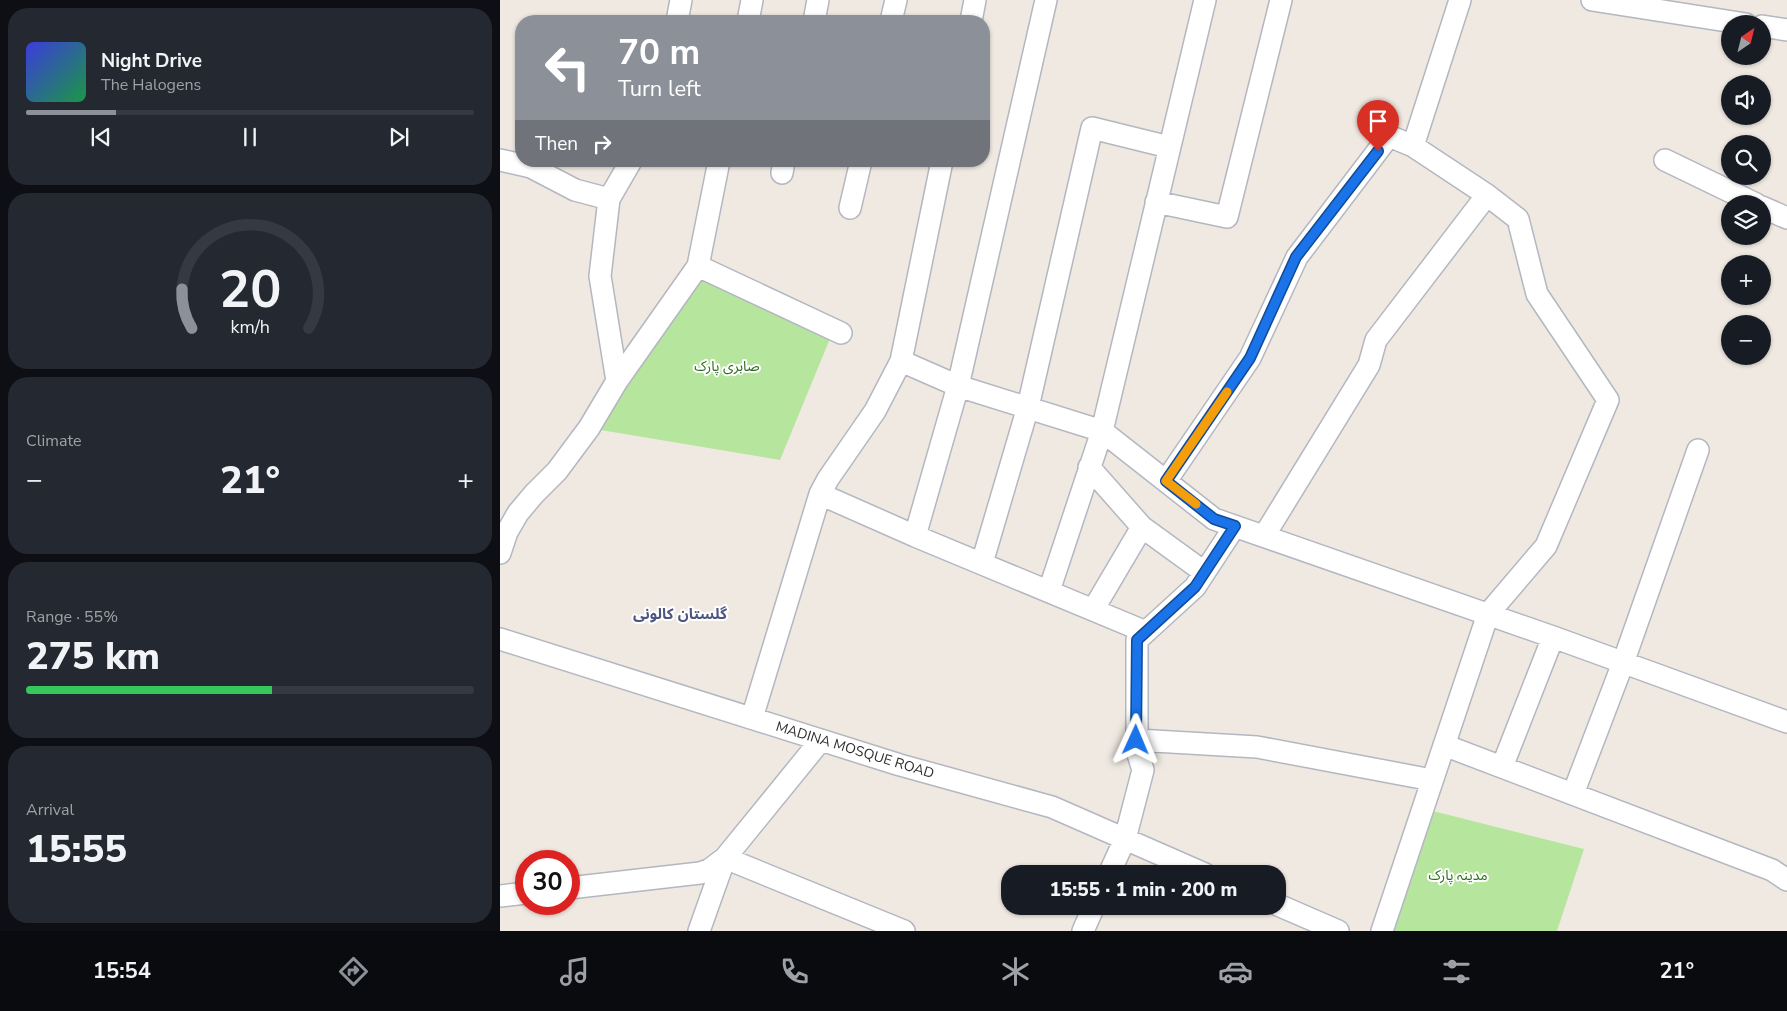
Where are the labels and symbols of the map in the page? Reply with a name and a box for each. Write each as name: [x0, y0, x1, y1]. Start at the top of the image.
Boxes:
north arrow: [1721, 15, 1771, 65]
pin: [1357, 100, 1399, 151]
park label: صابری پارک: [694, 357, 760, 376]
district label: گلستان کالونی: [633, 604, 727, 624]
position arrow: [1109, 713, 1161, 765]
street label: MADINA MOSQUE ROAD: [773, 717, 937, 783]
speed limit sign: 30: [515, 850, 580, 915]
park label: مدینہ پارک: [1428, 866, 1488, 885]

